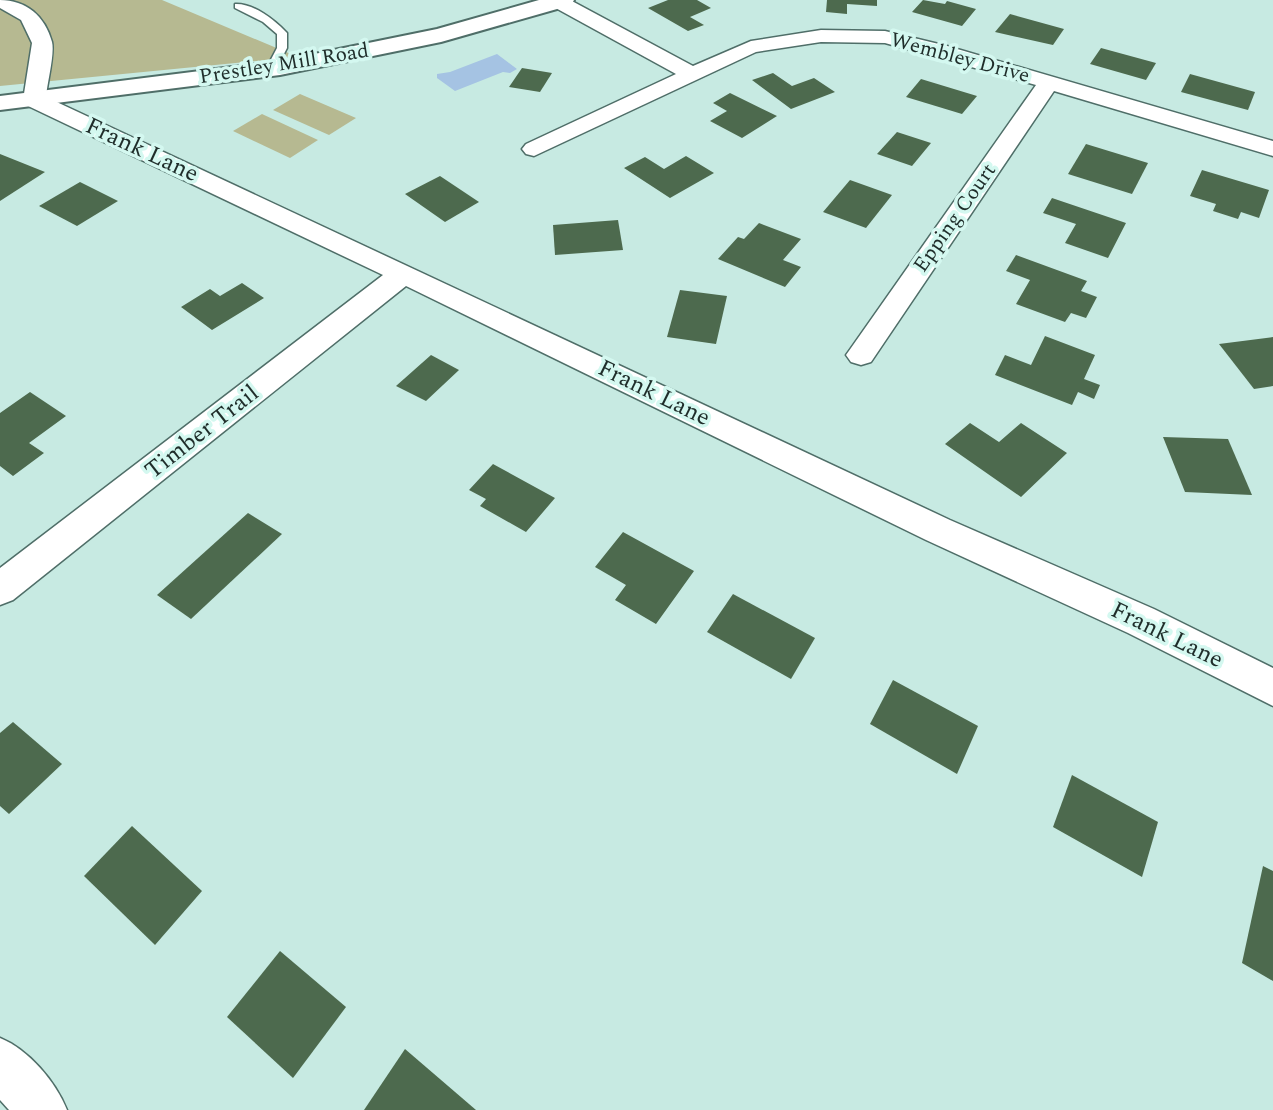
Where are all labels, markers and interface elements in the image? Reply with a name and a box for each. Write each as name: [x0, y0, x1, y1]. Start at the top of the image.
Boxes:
street label: Wembley Drive: [887, 24, 1033, 92]
street label: Prestley Mill Road: [197, 35, 371, 93]
street label: Frank Lane: [79, 108, 205, 192]
street label: Epping Court: [905, 157, 1005, 279]
street label: Frank Lane: [592, 350, 716, 436]
street label: Timber Trail: [137, 376, 267, 488]
street label: Frank Lane: [1105, 592, 1229, 678]

